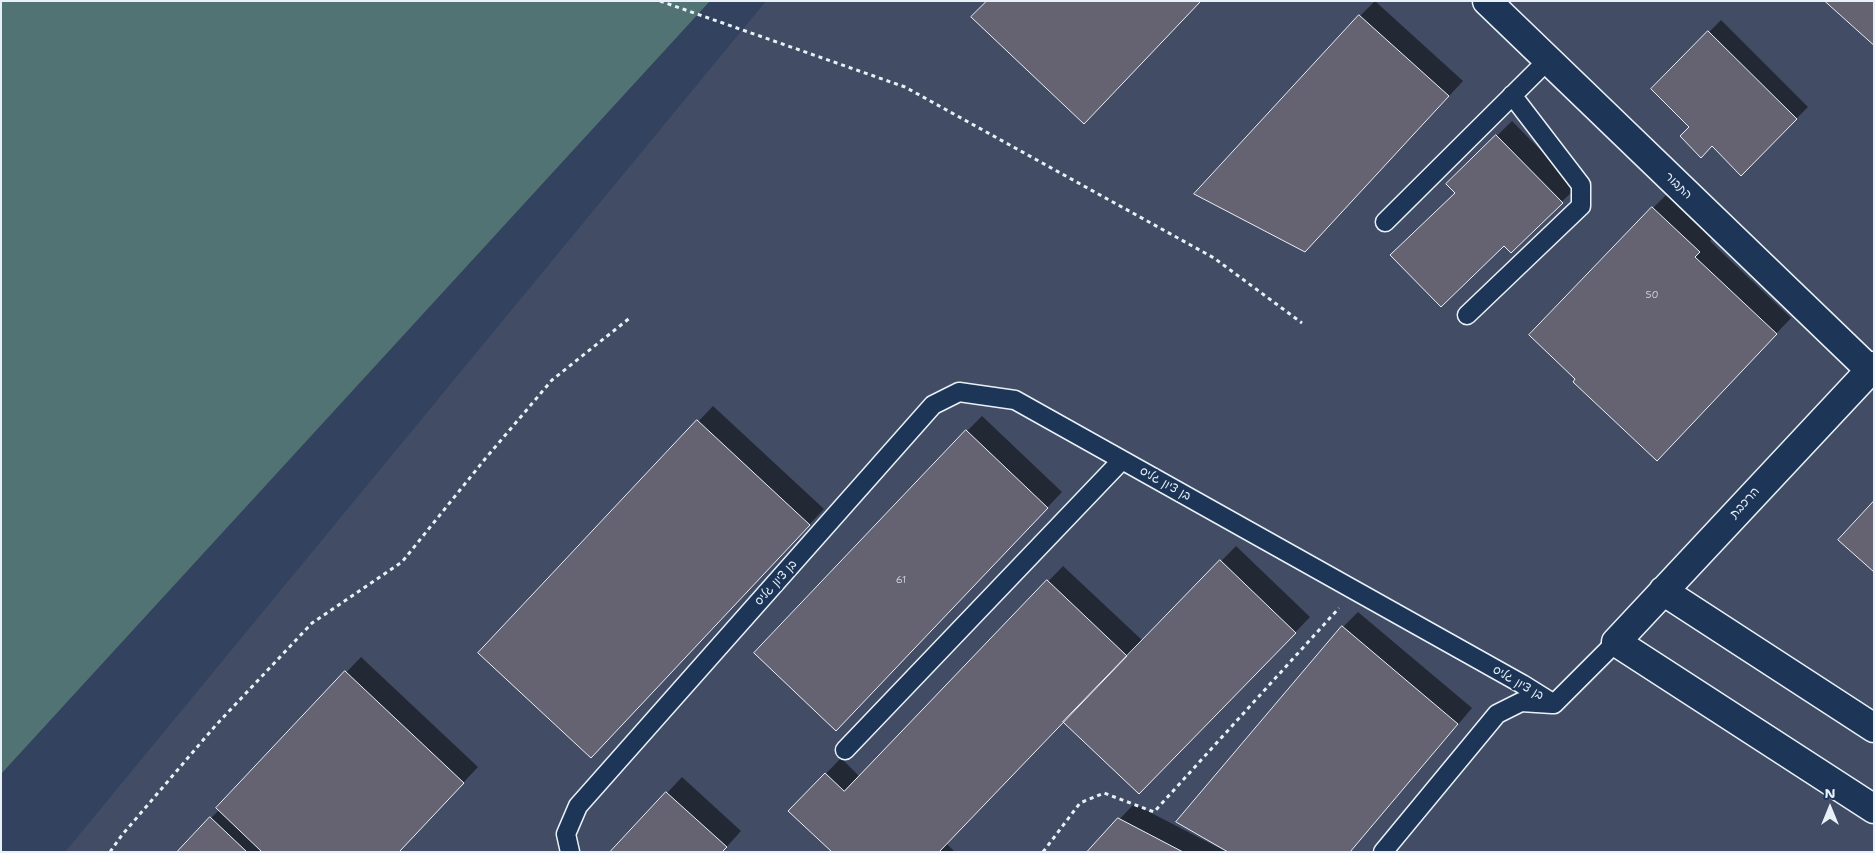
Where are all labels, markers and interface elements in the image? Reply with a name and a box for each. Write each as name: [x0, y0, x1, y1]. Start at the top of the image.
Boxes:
street label: התבור: [1661, 169, 1695, 203]
house number: 50: [1645, 289, 1659, 301]
street label: בן ציון גליס: [1137, 464, 1193, 504]
street label: הרכבת: [1727, 485, 1763, 521]
street label: בן ציון גליס: [752, 557, 800, 609]
house number: 61: [896, 574, 906, 586]
street label: בן ציון גליס: [1490, 663, 1546, 703]
north arrow: [1805, 783, 1855, 833]
text: N: [1824, 784, 1836, 802]

